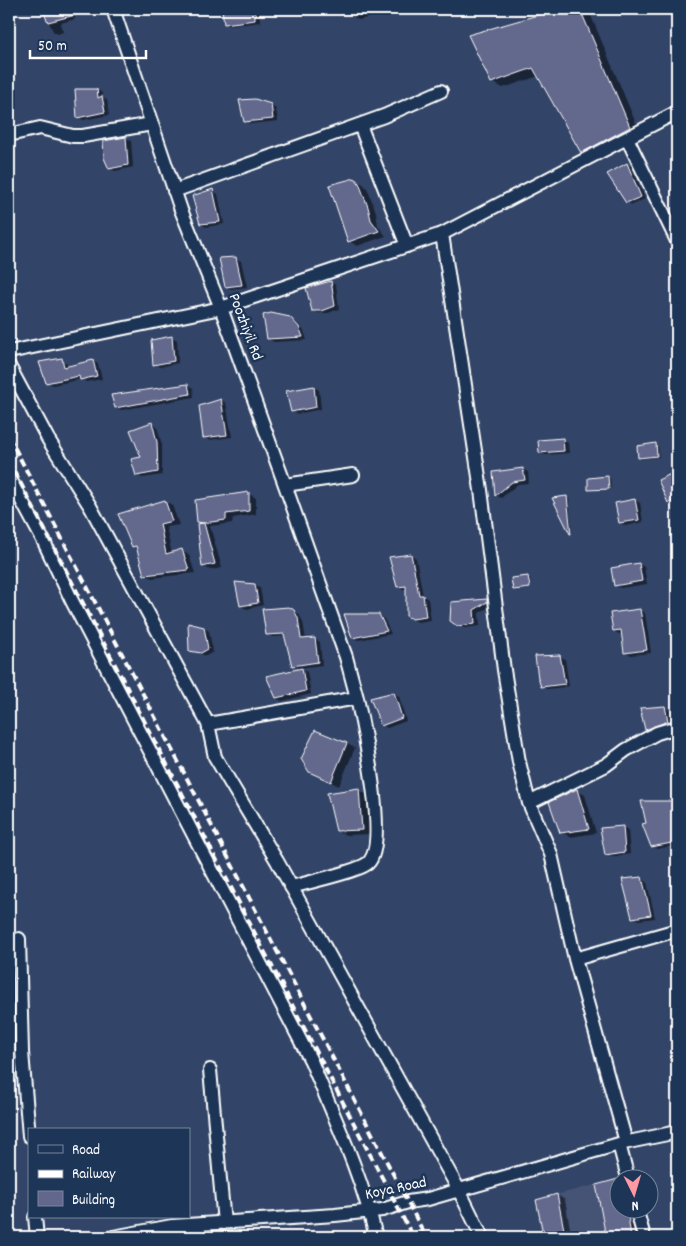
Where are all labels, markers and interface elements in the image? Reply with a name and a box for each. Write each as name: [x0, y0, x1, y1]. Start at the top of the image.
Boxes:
scale bar: [30, 28, 146, 60]
text: 50 m: [38, 36, 67, 58]
street label: Poozhiyil Rd: [222, 290, 268, 364]
legend: [28, 1128, 190, 1218]
text: Road: [72, 1140, 100, 1162]
text: Railway: [72, 1164, 116, 1186]
north arrow: [608, 1168, 658, 1218]
street label: Koya Road: [363, 1171, 429, 1207]
text: Building: [72, 1190, 115, 1212]
text: N: [631, 1195, 639, 1215]

